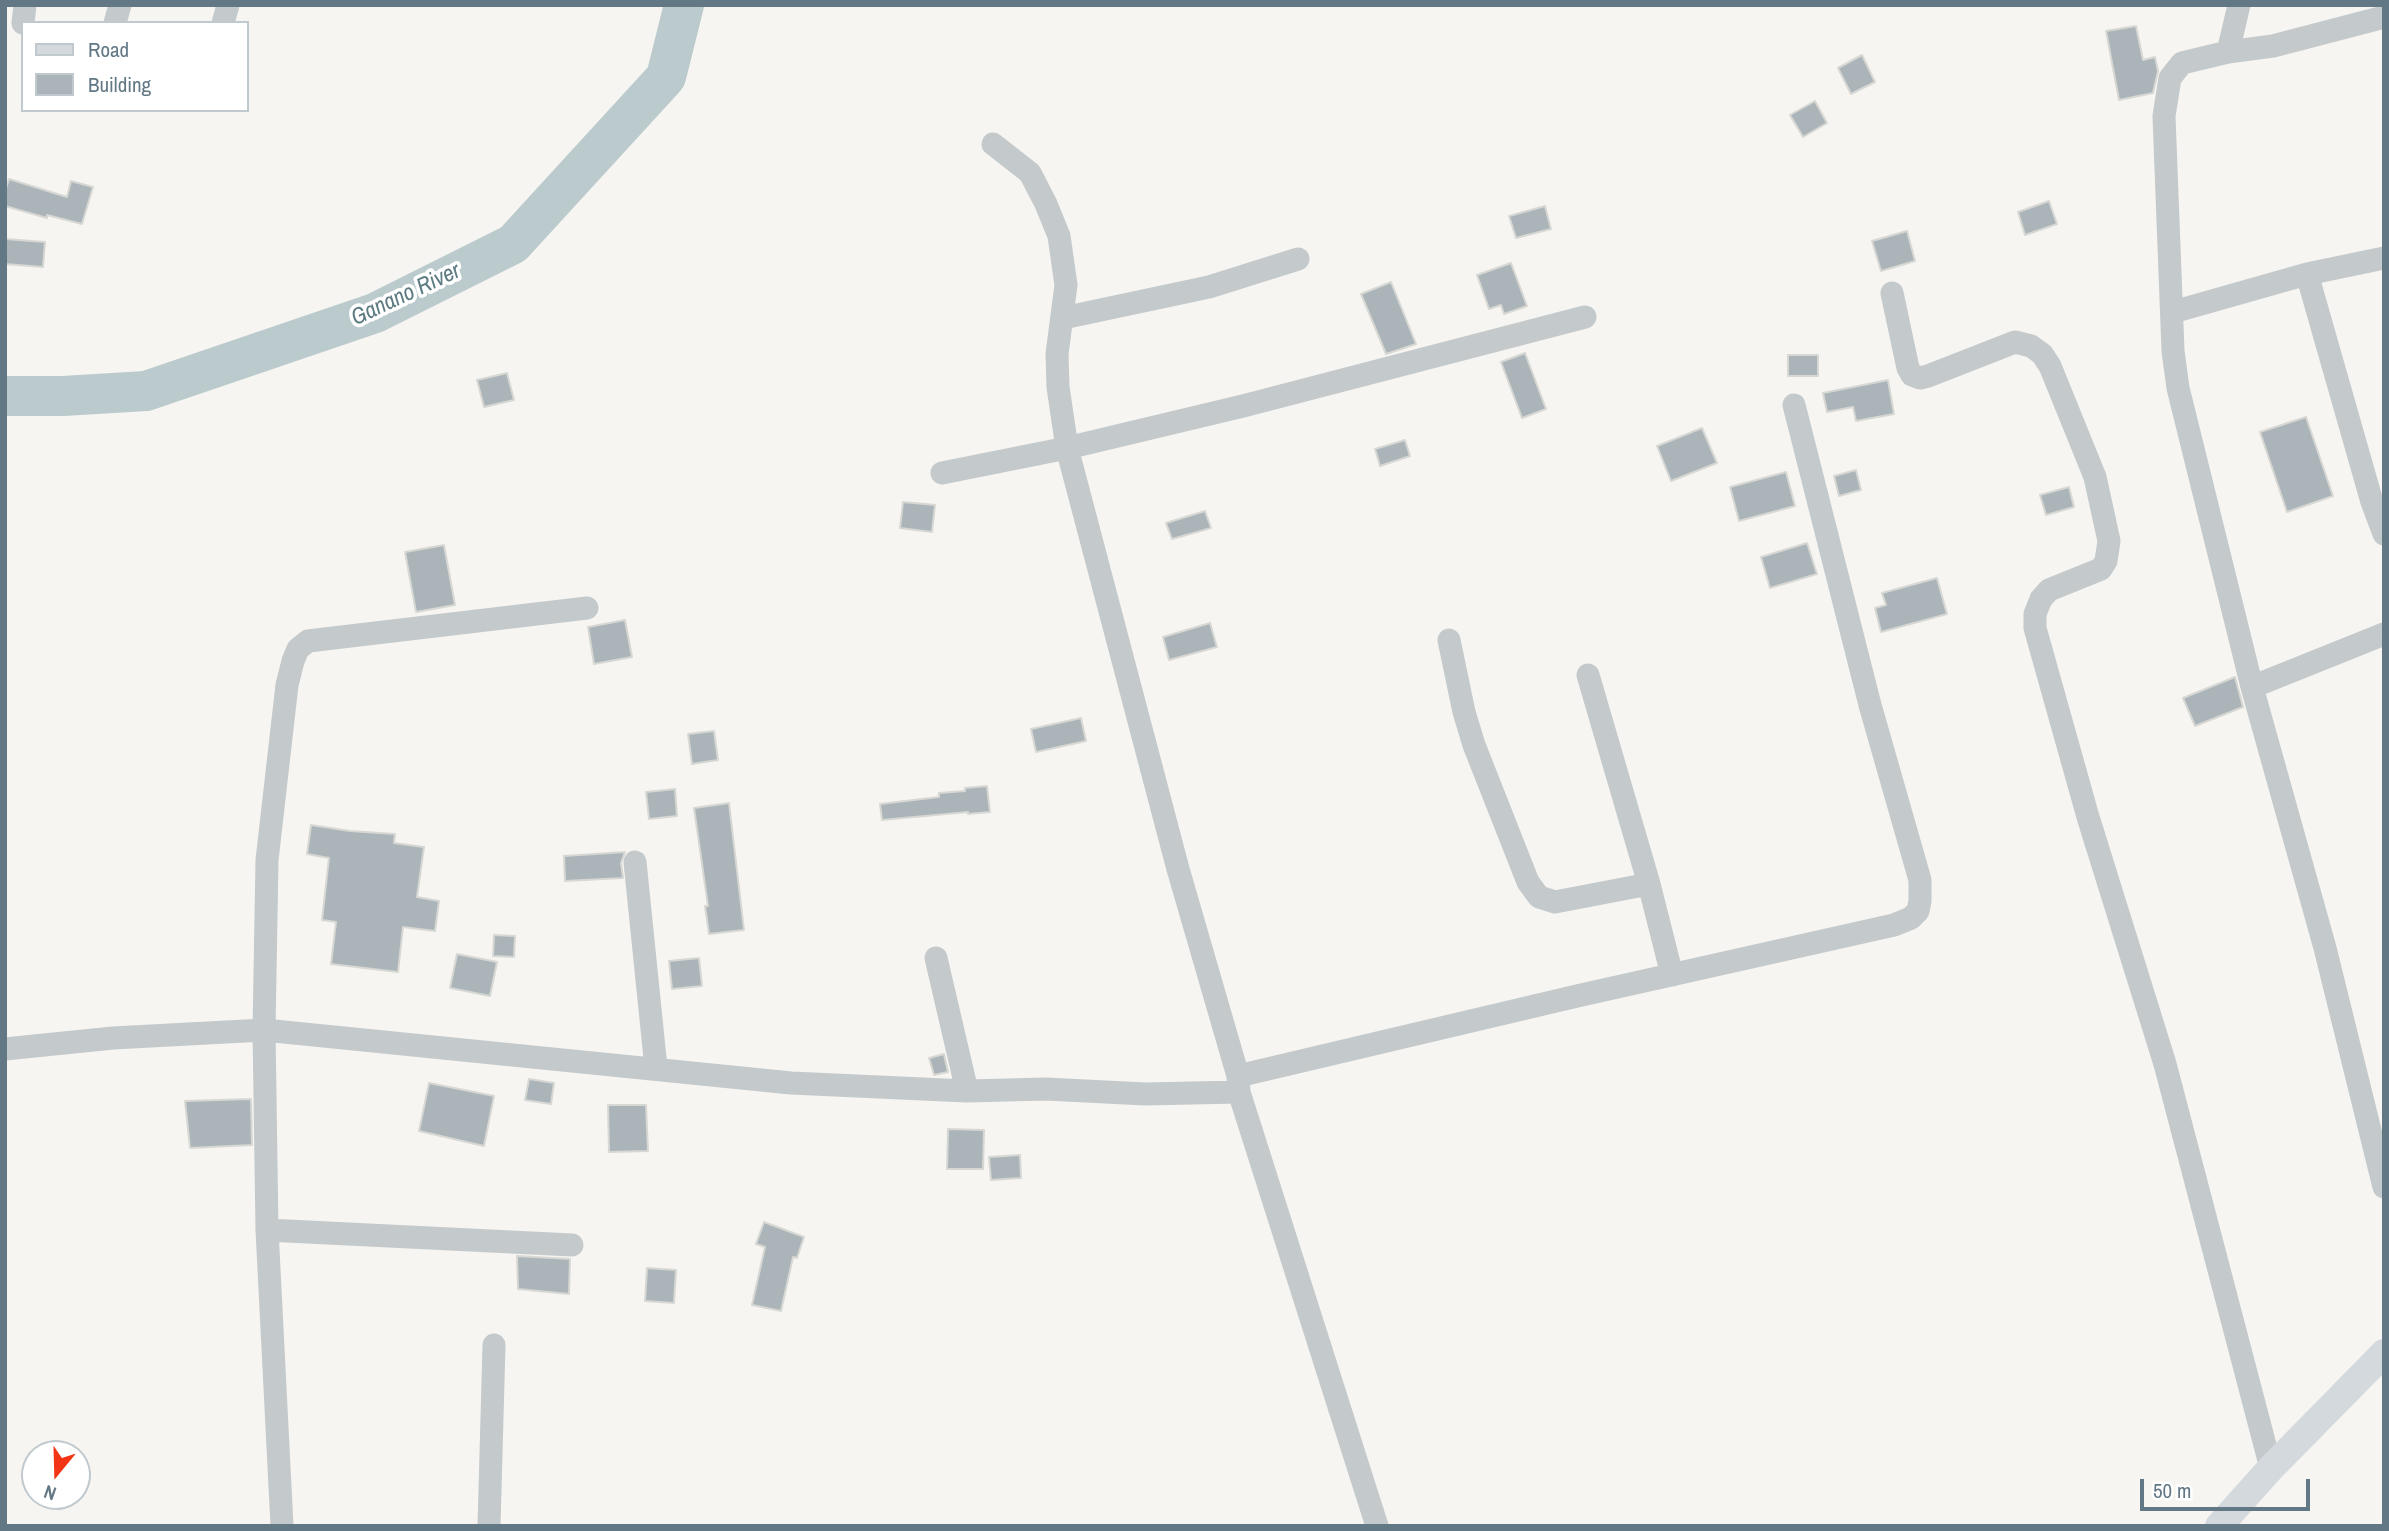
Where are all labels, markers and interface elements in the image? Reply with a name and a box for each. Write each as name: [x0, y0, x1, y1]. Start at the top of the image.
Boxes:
legend: [21, 21, 248, 112]
text: Road: [88, 35, 129, 64]
text: Building: [88, 70, 151, 99]
water label: Ganano River: [347, 258, 465, 332]
north arrow: [21, 1440, 91, 1510]
scale bar: [2144, 1464, 2314, 1508]
text: 50 m: [2153, 1476, 2191, 1505]
text: N: [40, 1479, 59, 1507]

